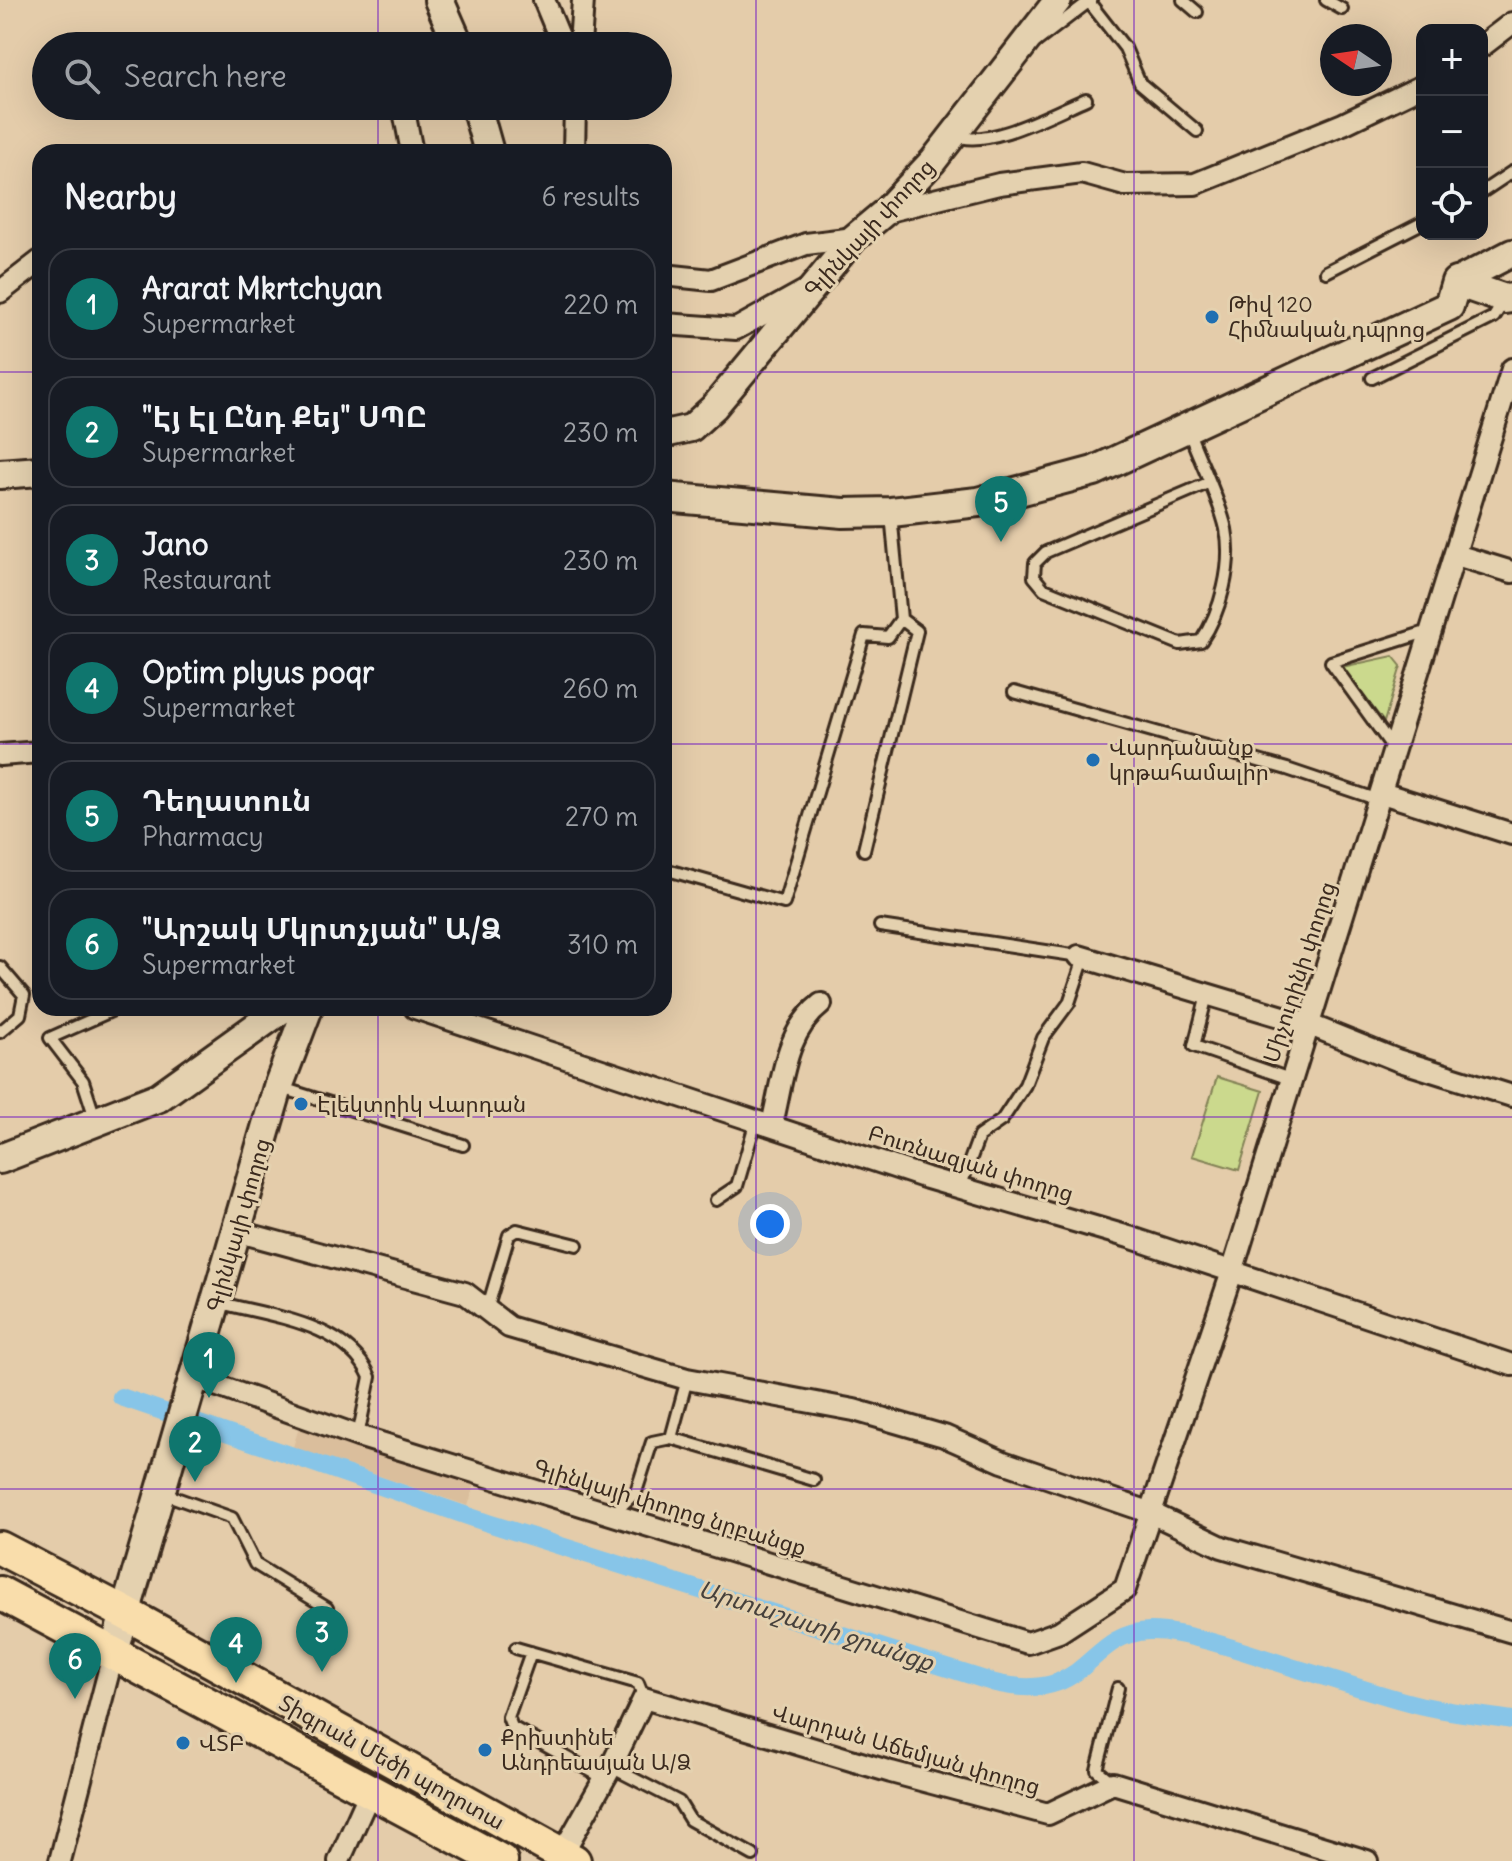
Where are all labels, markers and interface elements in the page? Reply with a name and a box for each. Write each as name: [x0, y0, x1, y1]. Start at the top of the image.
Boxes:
north arrow: [1320, 24, 1392, 96]
map controls: [1416, 24, 1488, 240]
button: +: [1416, 24, 1488, 96]
search box: [32, 32, 672, 120]
icon: search: [60, 54, 104, 98]
text: Search here: [124, 57, 287, 95]
button: −: [1416, 96, 1488, 168]
street label: Գլինկայի փողոց: [798, 153, 940, 303]
button: locate: [1416, 168, 1488, 240]
text: Nearby: [64, 175, 177, 218]
text: 6 results: [542, 180, 640, 213]
text: Ararat Mkrtchyan: [142, 269, 382, 307]
text: 1: [87, 288, 97, 321]
text: 220 m: [563, 288, 638, 321]
place label: Թիվ 120 Հիմնական դպրոց: [1228, 290, 1425, 343]
text: Supermarket: [142, 307, 295, 340]
marker: Թիվ 120 Հիմնական դպրոց: [1203, 308, 1221, 326]
text: "Էյ Էլ Ընդ Քեյ" ՍՊԸ: [142, 397, 427, 435]
text: 2: [85, 416, 99, 449]
text: 230 m: [563, 416, 638, 449]
text: Supermarket: [142, 436, 295, 469]
pin: 5: [975, 476, 1027, 542]
text: Jano: [142, 525, 209, 563]
text: 3: [85, 544, 99, 577]
text: 230 m: [563, 544, 638, 577]
text: Restaurant: [142, 563, 271, 596]
text: Optim plyus poqr: [142, 653, 374, 691]
text: 4: [84, 672, 100, 705]
text: 260 m: [563, 672, 638, 705]
text: Supermarket: [142, 691, 295, 724]
place label: Վարդանանք կրթահամալիր: [1109, 733, 1269, 786]
marker: Վարդանանք կրթահամալիր: [1084, 751, 1102, 769]
text: Դեղատուն: [142, 781, 311, 819]
text: 5: [85, 800, 99, 833]
text: 270 m: [565, 800, 638, 833]
text: Pharmacy: [142, 820, 264, 853]
street label: Միչուրինի փողոց: [1257, 878, 1341, 1066]
text: "Արշակ Մկրտչյան" Ա/Ձ: [142, 909, 501, 947]
text: 6: [84, 928, 100, 961]
text: 310 m: [567, 928, 638, 961]
text: Supermarket: [142, 948, 295, 981]
place label: Էլեկտրիկ Վարդան: [317, 1090, 526, 1118]
marker: Էլեկտրիկ Վարդան: [292, 1095, 310, 1113]
street label: Բուռնազյան փողոց: [865, 1118, 1077, 1208]
street label: Գլինկայի փողոց: [200, 1135, 276, 1315]
your location: [750, 1204, 790, 1244]
pin: 1: [183, 1332, 235, 1398]
pin: 2: [169, 1416, 221, 1482]
street label: Գլինկայի փողոց նրբանցք: [530, 1452, 810, 1562]
water label: Արտաշատի ջրանցք: [695, 1573, 939, 1678]
pin: 3: [296, 1606, 348, 1672]
pin: 4: [210, 1617, 262, 1683]
pin: 6: [49, 1633, 101, 1699]
street label: Տիգրան Մեծի պողոտա: [274, 1688, 510, 1836]
street label: Վարդան Աճեմյան փողոց: [769, 1697, 1043, 1801]
place label: Քրիստինե Անդրեասյան Ա/Ձ: [501, 1723, 691, 1776]
place label: ՎՏԲ: [199, 1729, 244, 1757]
marker: ՎՏԲ: [174, 1734, 192, 1752]
marker: Քրիստինե Անդրեասյան Ա/Ձ: [476, 1741, 494, 1759]

